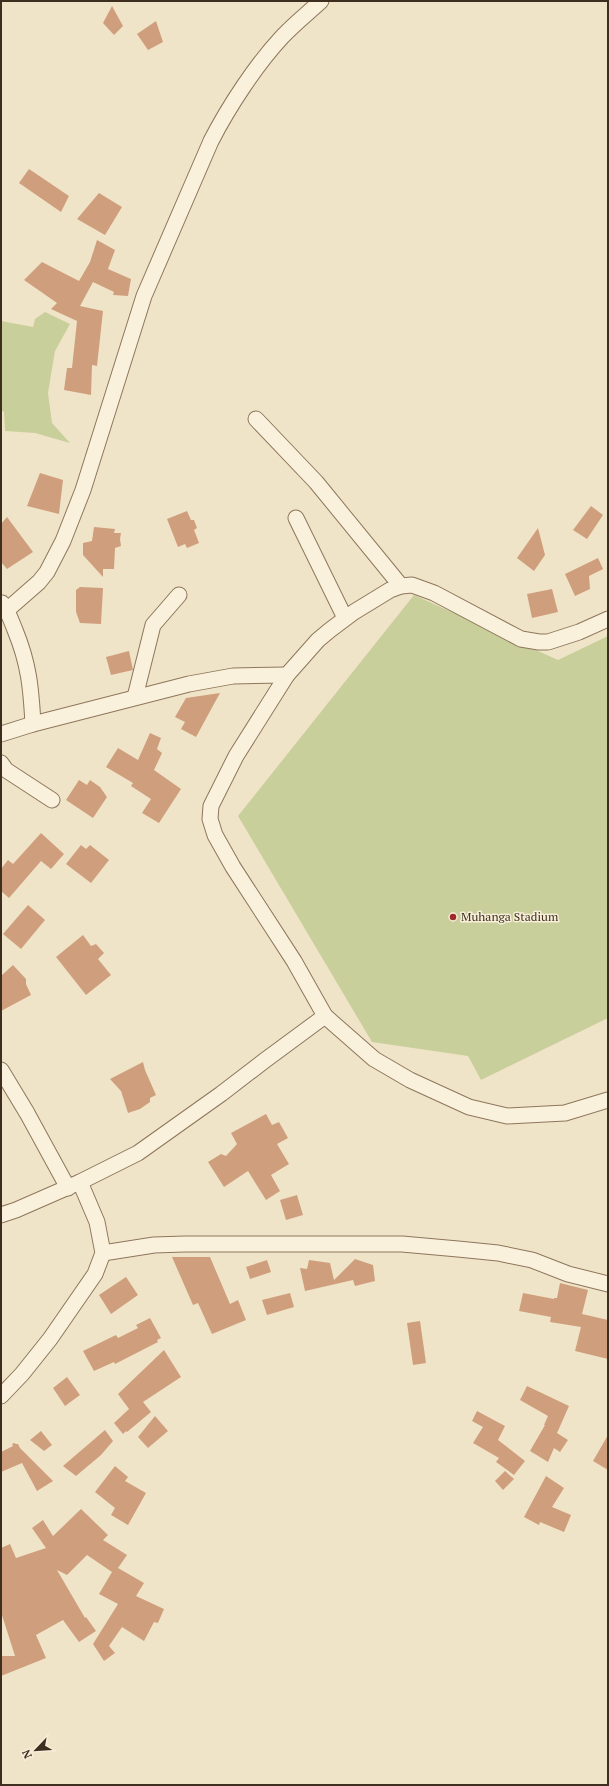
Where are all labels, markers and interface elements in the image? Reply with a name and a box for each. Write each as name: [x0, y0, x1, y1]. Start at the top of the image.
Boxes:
place label: Muhanga Stadium: [461, 909, 559, 924]
marker: Muhanga Stadium: [448, 912, 458, 922]
north arrow: [16, 1730, 56, 1770]
text: N: [19, 1747, 35, 1761]

